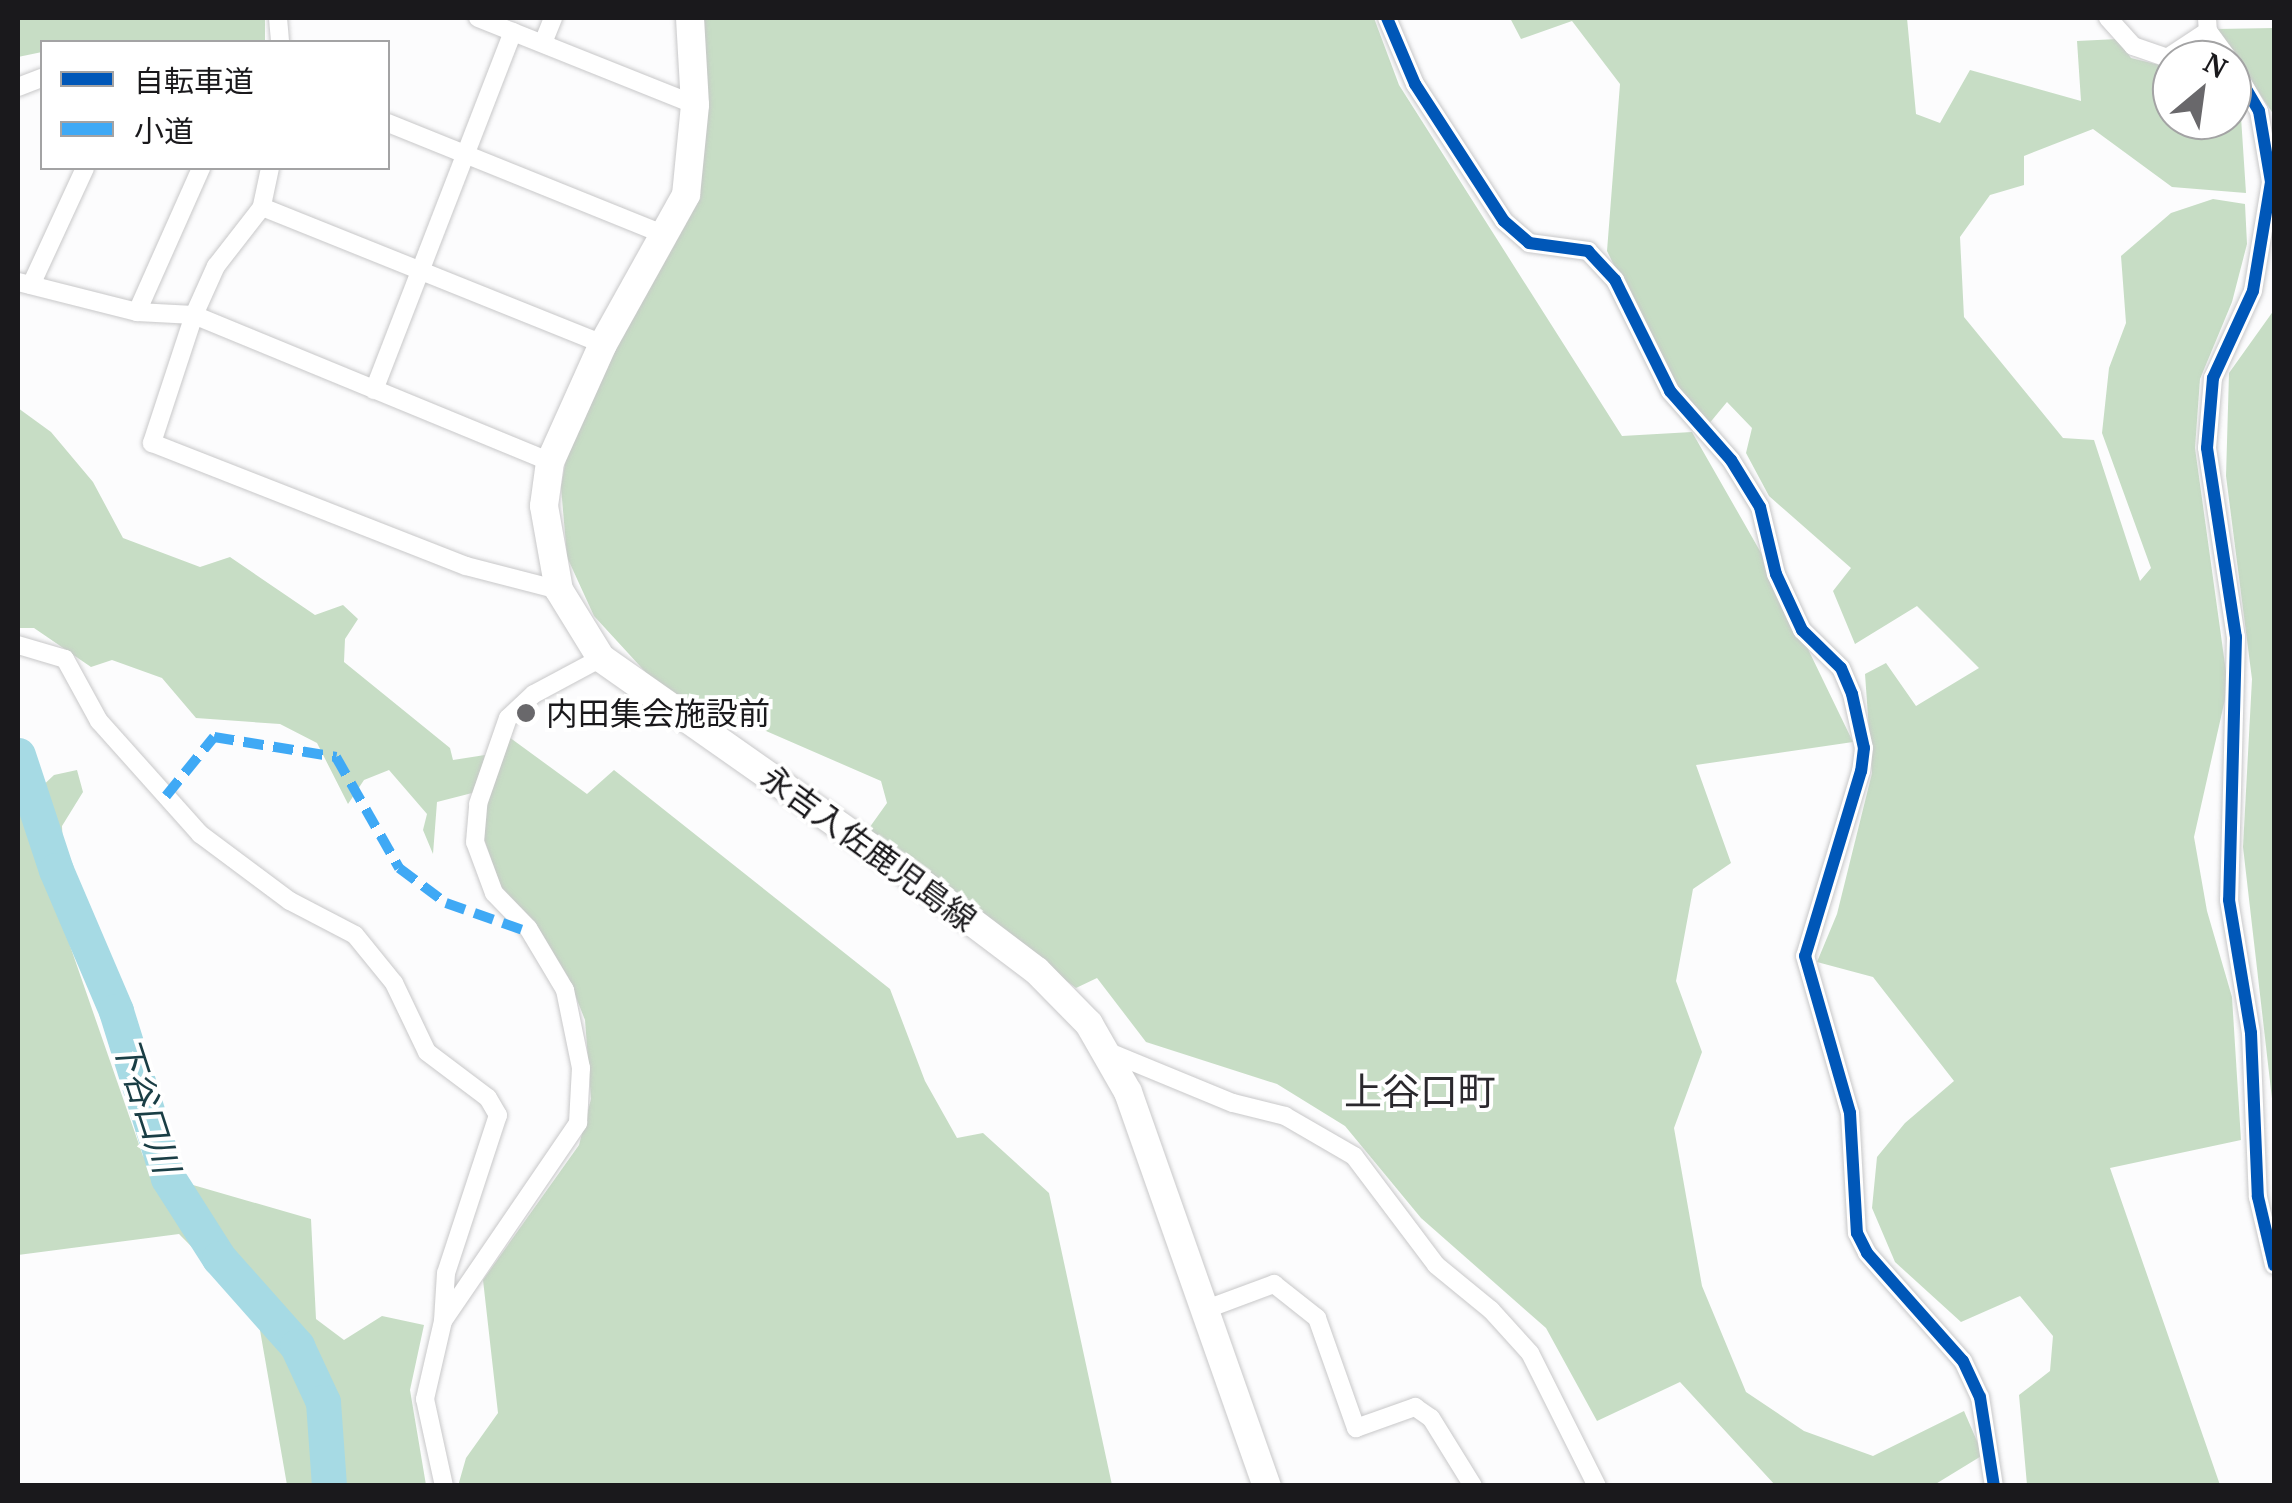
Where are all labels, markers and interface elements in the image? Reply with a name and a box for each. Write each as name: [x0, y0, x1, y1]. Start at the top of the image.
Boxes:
legend: [40, 40, 390, 170]
north arrow: [2152, 40, 2252, 140]
text: N: [2198, 44, 2234, 86]
text: 自転車道: [134, 61, 254, 101]
text: 小道: [134, 111, 194, 151]
place label: 内田集会施設前: [546, 694, 770, 732]
marker: 内田集会施設前: [515, 702, 537, 724]
street label: 永吉入佐鹿児島線: [754, 757, 984, 939]
water label: 下谷口川: [105, 1032, 189, 1178]
district label: 上谷口町: [1344, 1069, 1496, 1115]

